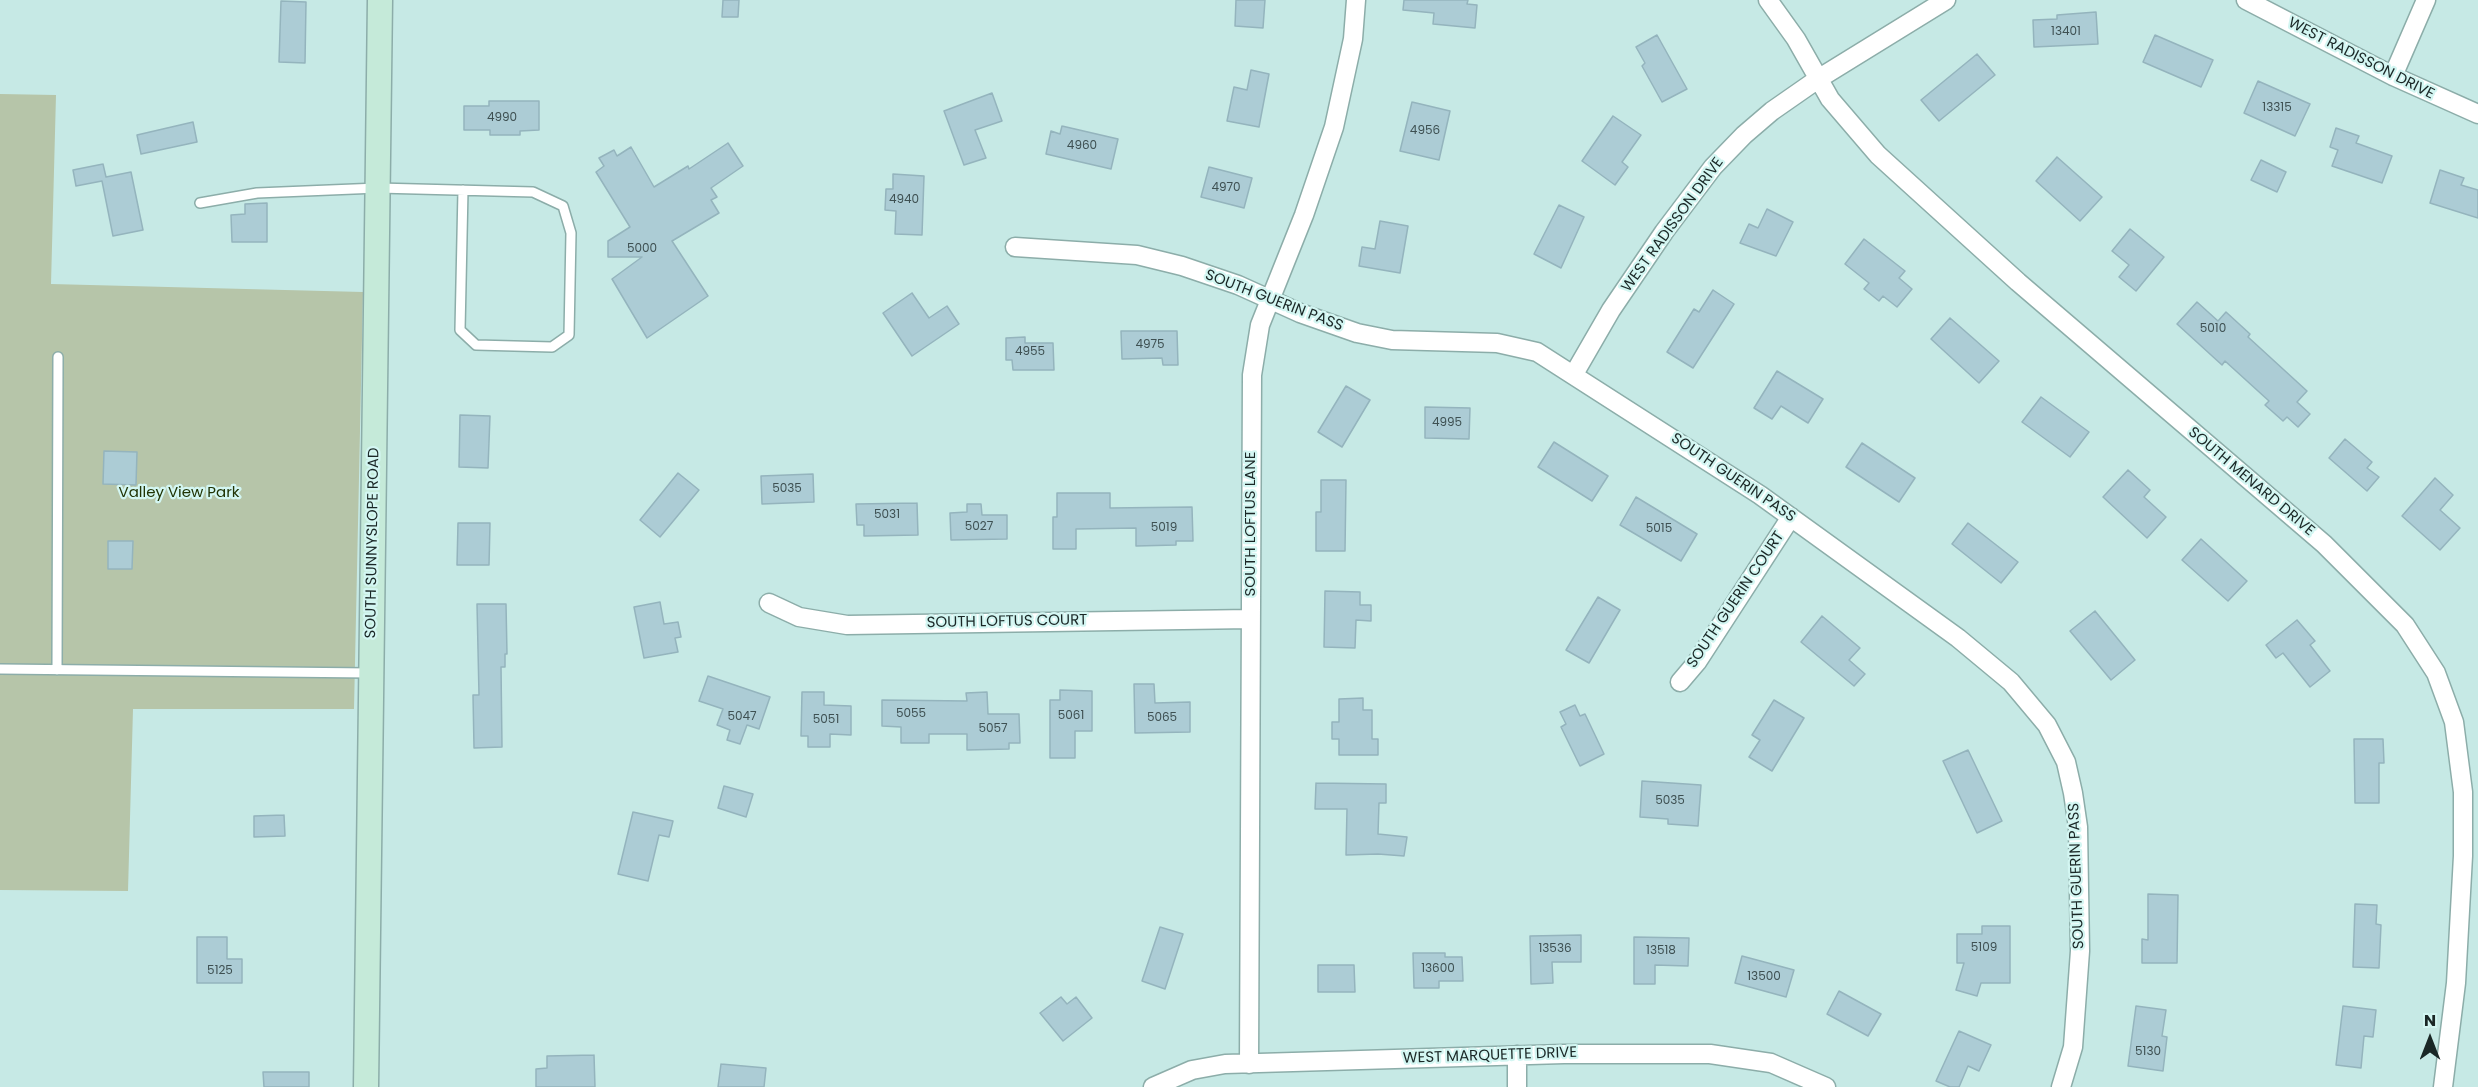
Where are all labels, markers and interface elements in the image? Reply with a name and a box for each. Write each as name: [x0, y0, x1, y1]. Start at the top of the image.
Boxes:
street label: WEST RADISSON DRIVE: [2285, 14, 2437, 104]
house number: 13401: [2051, 25, 2081, 39]
house number: 13315: [2262, 101, 2292, 115]
house number: 4990: [487, 111, 517, 125]
house number: 4956: [1410, 124, 1440, 138]
house number: 4960: [1067, 139, 1097, 153]
street label: WEST RADISSON DRIVE: [1618, 154, 1728, 296]
house number: 4970: [1211, 181, 1241, 195]
house number: 4940: [889, 193, 919, 207]
house number: 5000: [627, 242, 657, 256]
street label: SOUTH GUERIN PASS: [1202, 266, 1346, 336]
house number: 5010: [2200, 322, 2226, 336]
house number: 4975: [1135, 338, 1165, 352]
house number: 4955: [1015, 345, 1045, 359]
house number: 4995: [1432, 416, 1462, 430]
street label: SOUTH MENARD DRIVE: [2184, 424, 2318, 540]
street label: SOUTH GUERIN PASS: [1667, 430, 1799, 526]
street label: SOUTH SUNNYSLOPE ROAD: [362, 447, 384, 639]
street label: SOUTH LOFTUS LANE: [1242, 452, 1260, 596]
house number: 5035: [772, 482, 802, 496]
park label: Valley View Park: [119, 484, 239, 502]
house number: 5031: [874, 508, 900, 522]
house number: 5027: [965, 520, 993, 534]
house number: 5019: [1151, 521, 1177, 535]
house number: 5015: [1646, 522, 1672, 536]
street label: SOUTH GUERIN COURT: [1684, 528, 1788, 672]
street label: SOUTH LOFTUS COURT: [926, 612, 1088, 632]
house number: 5055: [896, 707, 926, 721]
house number: 5061: [1058, 709, 1084, 723]
house number: 5047: [727, 710, 757, 724]
house number: 5065: [1147, 711, 1177, 725]
house number: 5051: [813, 713, 839, 727]
house number: 5057: [978, 722, 1008, 736]
house number: 5035: [1655, 794, 1685, 808]
street label: SOUTH GUERIN PASS: [2065, 802, 2089, 950]
house number: 5109: [1971, 941, 1997, 955]
house number: 13536: [1538, 942, 1572, 956]
house number: 13518: [1646, 944, 1676, 958]
house number: 13600: [1421, 962, 1455, 976]
house number: 5125: [207, 964, 233, 978]
house number: 13500: [1747, 970, 1781, 984]
north arrow: [2400, 1009, 2460, 1069]
text: N: [2424, 1009, 2436, 1032]
street label: WEST MARQUETTE DRIVE: [1403, 1044, 1577, 1068]
house number: 5130: [2135, 1045, 2161, 1059]

